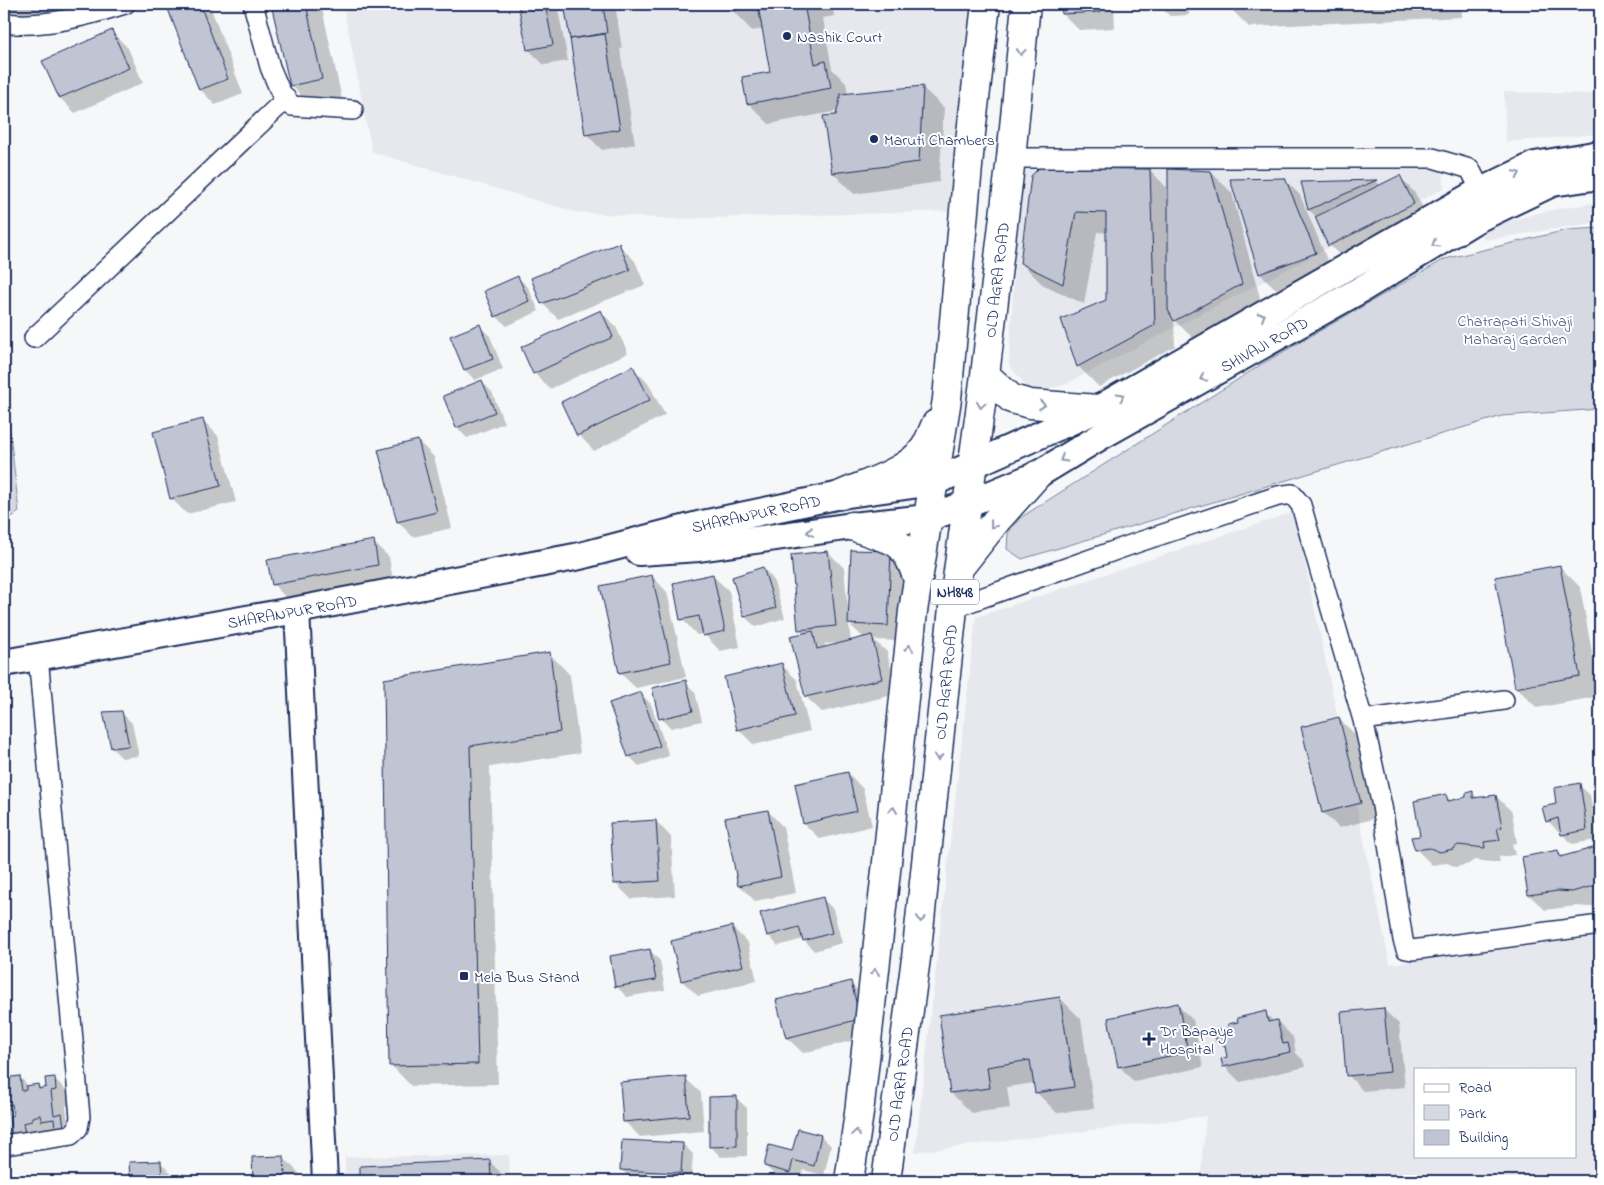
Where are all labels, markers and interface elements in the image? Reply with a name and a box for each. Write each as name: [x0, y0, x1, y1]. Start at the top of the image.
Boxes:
place label: Nashik Court: [797, 26, 883, 50]
marker: Nashik Court: [781, 30, 793, 42]
one-way arrow: [1016, 49, 1027, 57]
place label: Maruti Chambers: [884, 129, 995, 153]
marker: Maruti Chambers: [868, 133, 880, 145]
one-way arrow: [1512, 170, 1521, 180]
street label: OLD AGRA ROAD: [979, 221, 1017, 339]
one-way arrow: [1431, 238, 1440, 248]
park label: Chatrapati Shivaji Maharaj Garden: [1457, 310, 1573, 352]
street label: SHIVAJI ROAD: [1217, 312, 1313, 380]
one-way arrow: [1257, 312, 1266, 322]
one-way arrow: [1200, 372, 1209, 382]
one-way arrow: [1116, 393, 1125, 403]
one-way arrow: [1038, 399, 1046, 410]
one-way arrow: [976, 401, 987, 409]
one-way arrow: [1059, 453, 1068, 463]
street label: SHARANPUR ROAD: [690, 490, 823, 540]
one-way arrow: [990, 519, 998, 528]
one-way arrow: [806, 526, 814, 537]
road number: NH848: [931, 580, 979, 604]
street label: SHARANPUR ROAD: [226, 590, 359, 636]
street label: OLD AGRA ROAD: [929, 623, 965, 741]
one-way arrow: [903, 644, 914, 652]
one-way arrow: [933, 754, 944, 762]
one-way arrow: [887, 806, 898, 814]
one-way arrow: [916, 915, 927, 923]
place label: Mela Bus Stand: [474, 966, 579, 990]
one-way arrow: [869, 967, 880, 975]
marker: Mela Bus Stand: [458, 970, 470, 982]
place label: Dr Bapaye Hospital: [1159, 1020, 1234, 1062]
street label: OLD AGRA ROAD: [881, 1025, 921, 1143]
marker: Dr Bapaye Hospital: [1142, 1032, 1156, 1046]
legend: [1414, 1068, 1576, 1158]
text: Road: [1459, 1077, 1492, 1099]
text: Park: [1459, 1103, 1487, 1125]
text: Building: [1458, 1127, 1508, 1150]
one-way arrow: [850, 1129, 860, 1137]

